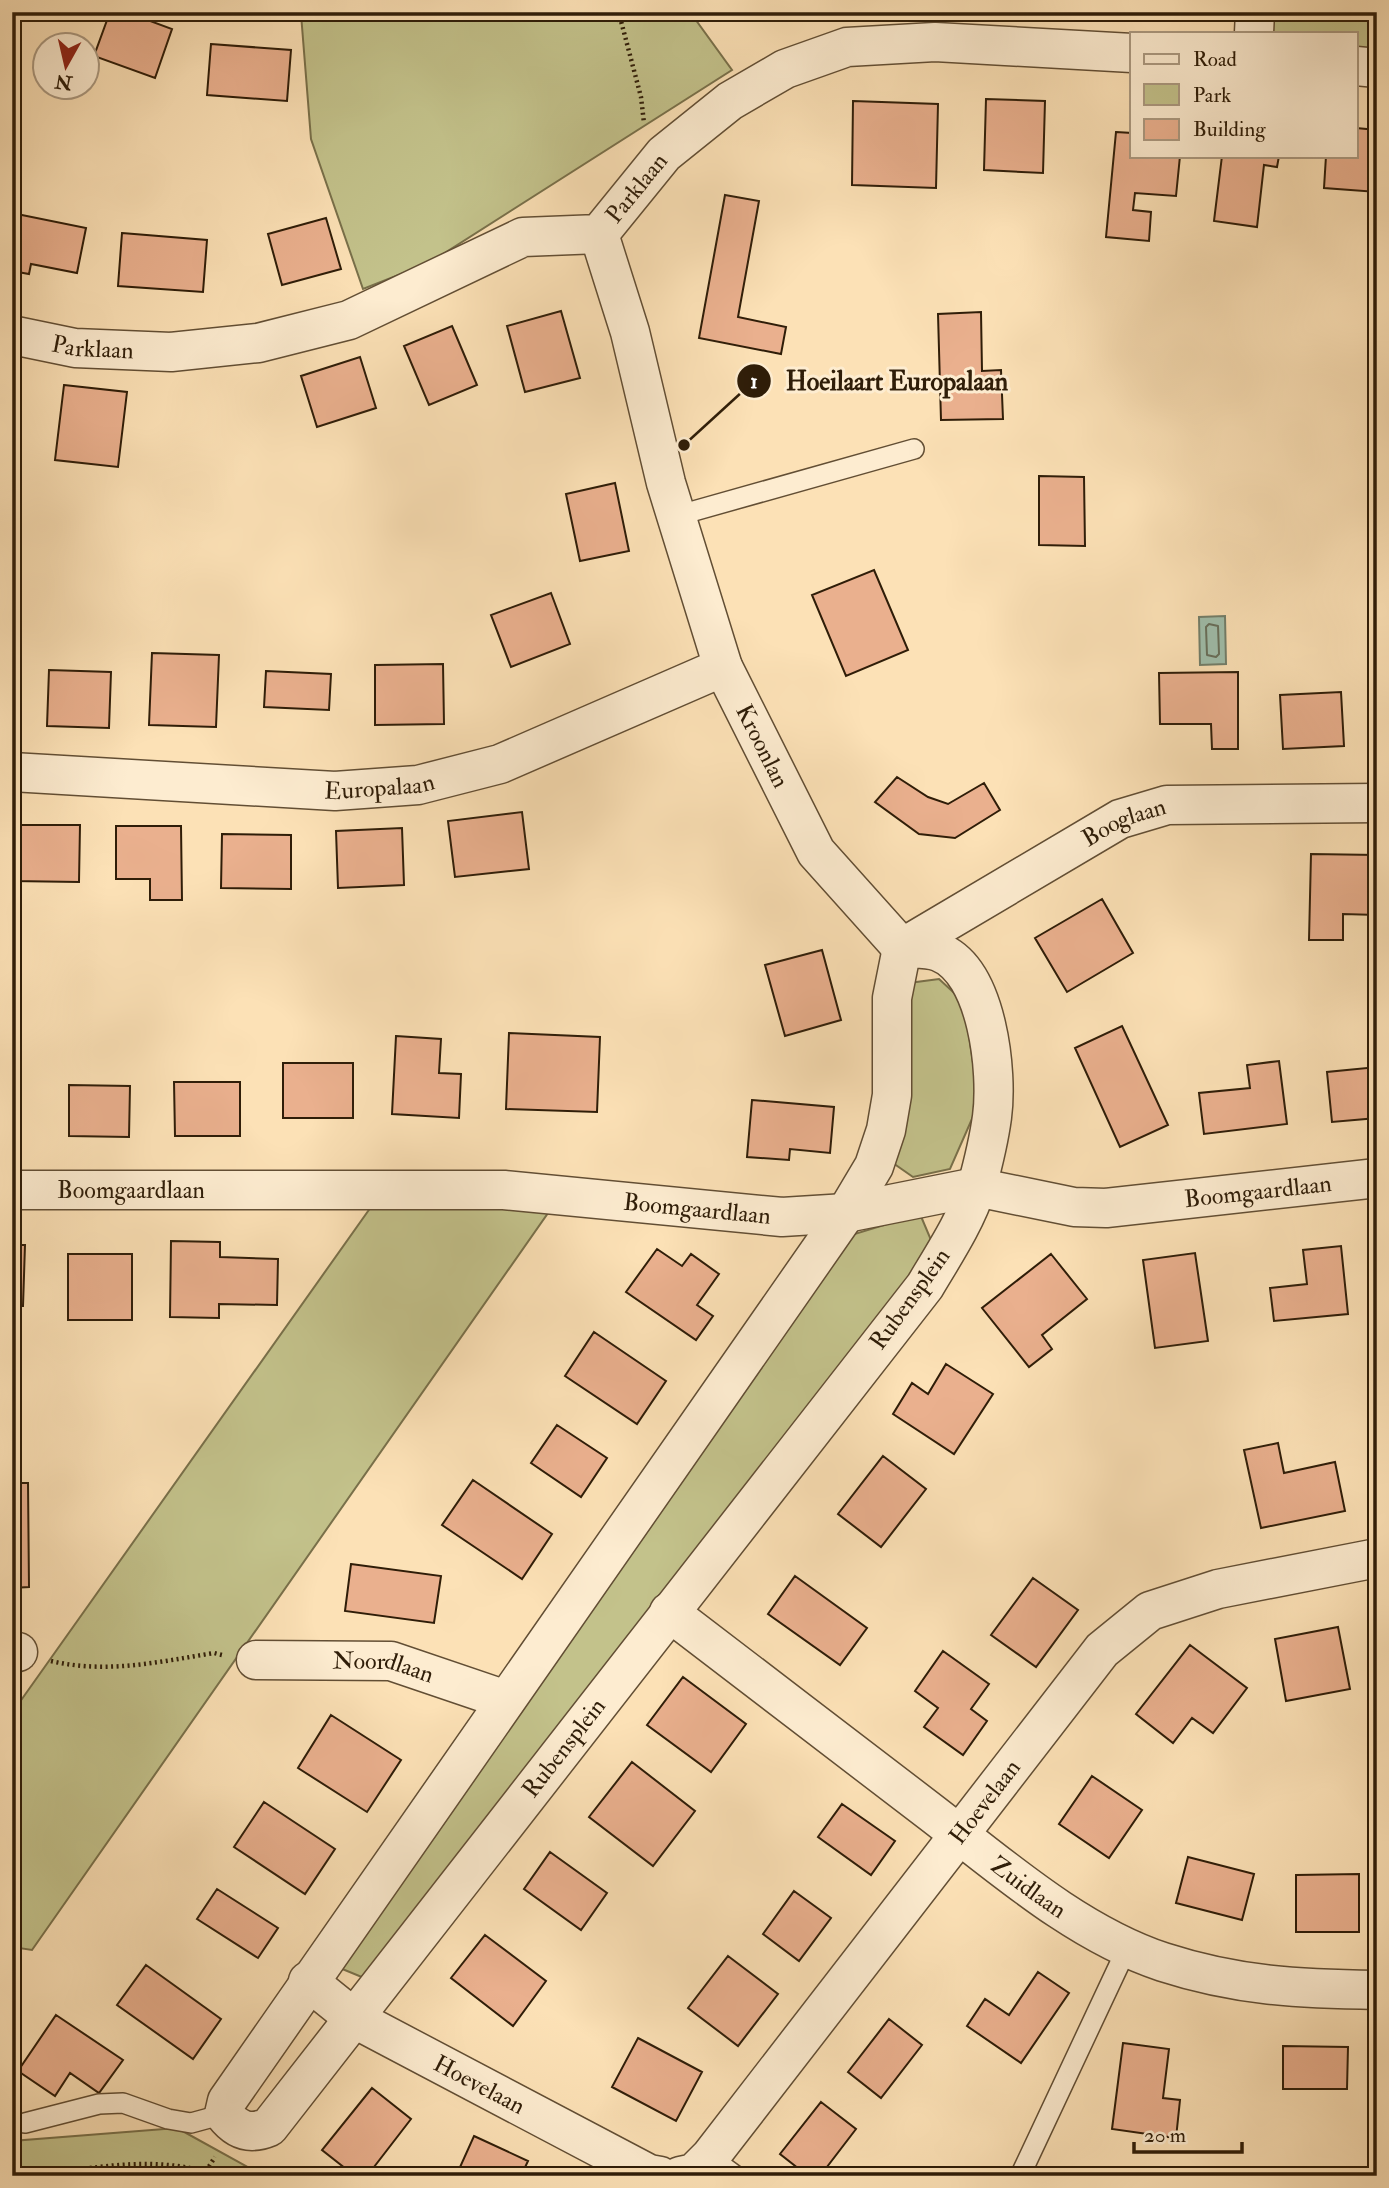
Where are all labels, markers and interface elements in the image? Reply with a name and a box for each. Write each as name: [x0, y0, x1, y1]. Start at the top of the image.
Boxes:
north arrow: [32, 32, 102, 102]
legend: [1130, 32, 1358, 158]
text: Road: [1193, 46, 1238, 73]
text: N: [53, 69, 75, 95]
text: Park: [1193, 82, 1231, 109]
text: Building: [1193, 116, 1266, 143]
street label: Parklaan: [599, 146, 674, 229]
street label: Parklaan: [49, 328, 134, 366]
callout: Hoeilaart Europalaan: [737, 358, 1022, 405]
text: Hoeilaart Europalaan: [786, 366, 1009, 399]
text: 1: [750, 368, 758, 395]
street label: Kroonlan: [729, 699, 797, 793]
street label: Europalaan: [323, 766, 438, 807]
street label: Booglaan: [1076, 791, 1170, 854]
street label: Boomgaardlaan: [1183, 1168, 1333, 1215]
street label: Boomgaardlaan: [57, 1175, 205, 1206]
street label: Boomgaardlaan: [622, 1186, 772, 1231]
street label: Rubensplein: [863, 1242, 957, 1356]
street label: Noordlaan: [332, 1645, 438, 1690]
street label: Rubensplein: [515, 1692, 613, 1804]
street label: Hoevelaan: [942, 1753, 1027, 1851]
street label: Zuidlaan: [984, 1849, 1073, 1925]
street label: Hoevelaan: [428, 2048, 531, 2121]
scale bar: [1134, 2111, 1242, 2155]
text: 20 m: [1144, 2122, 1186, 2149]

